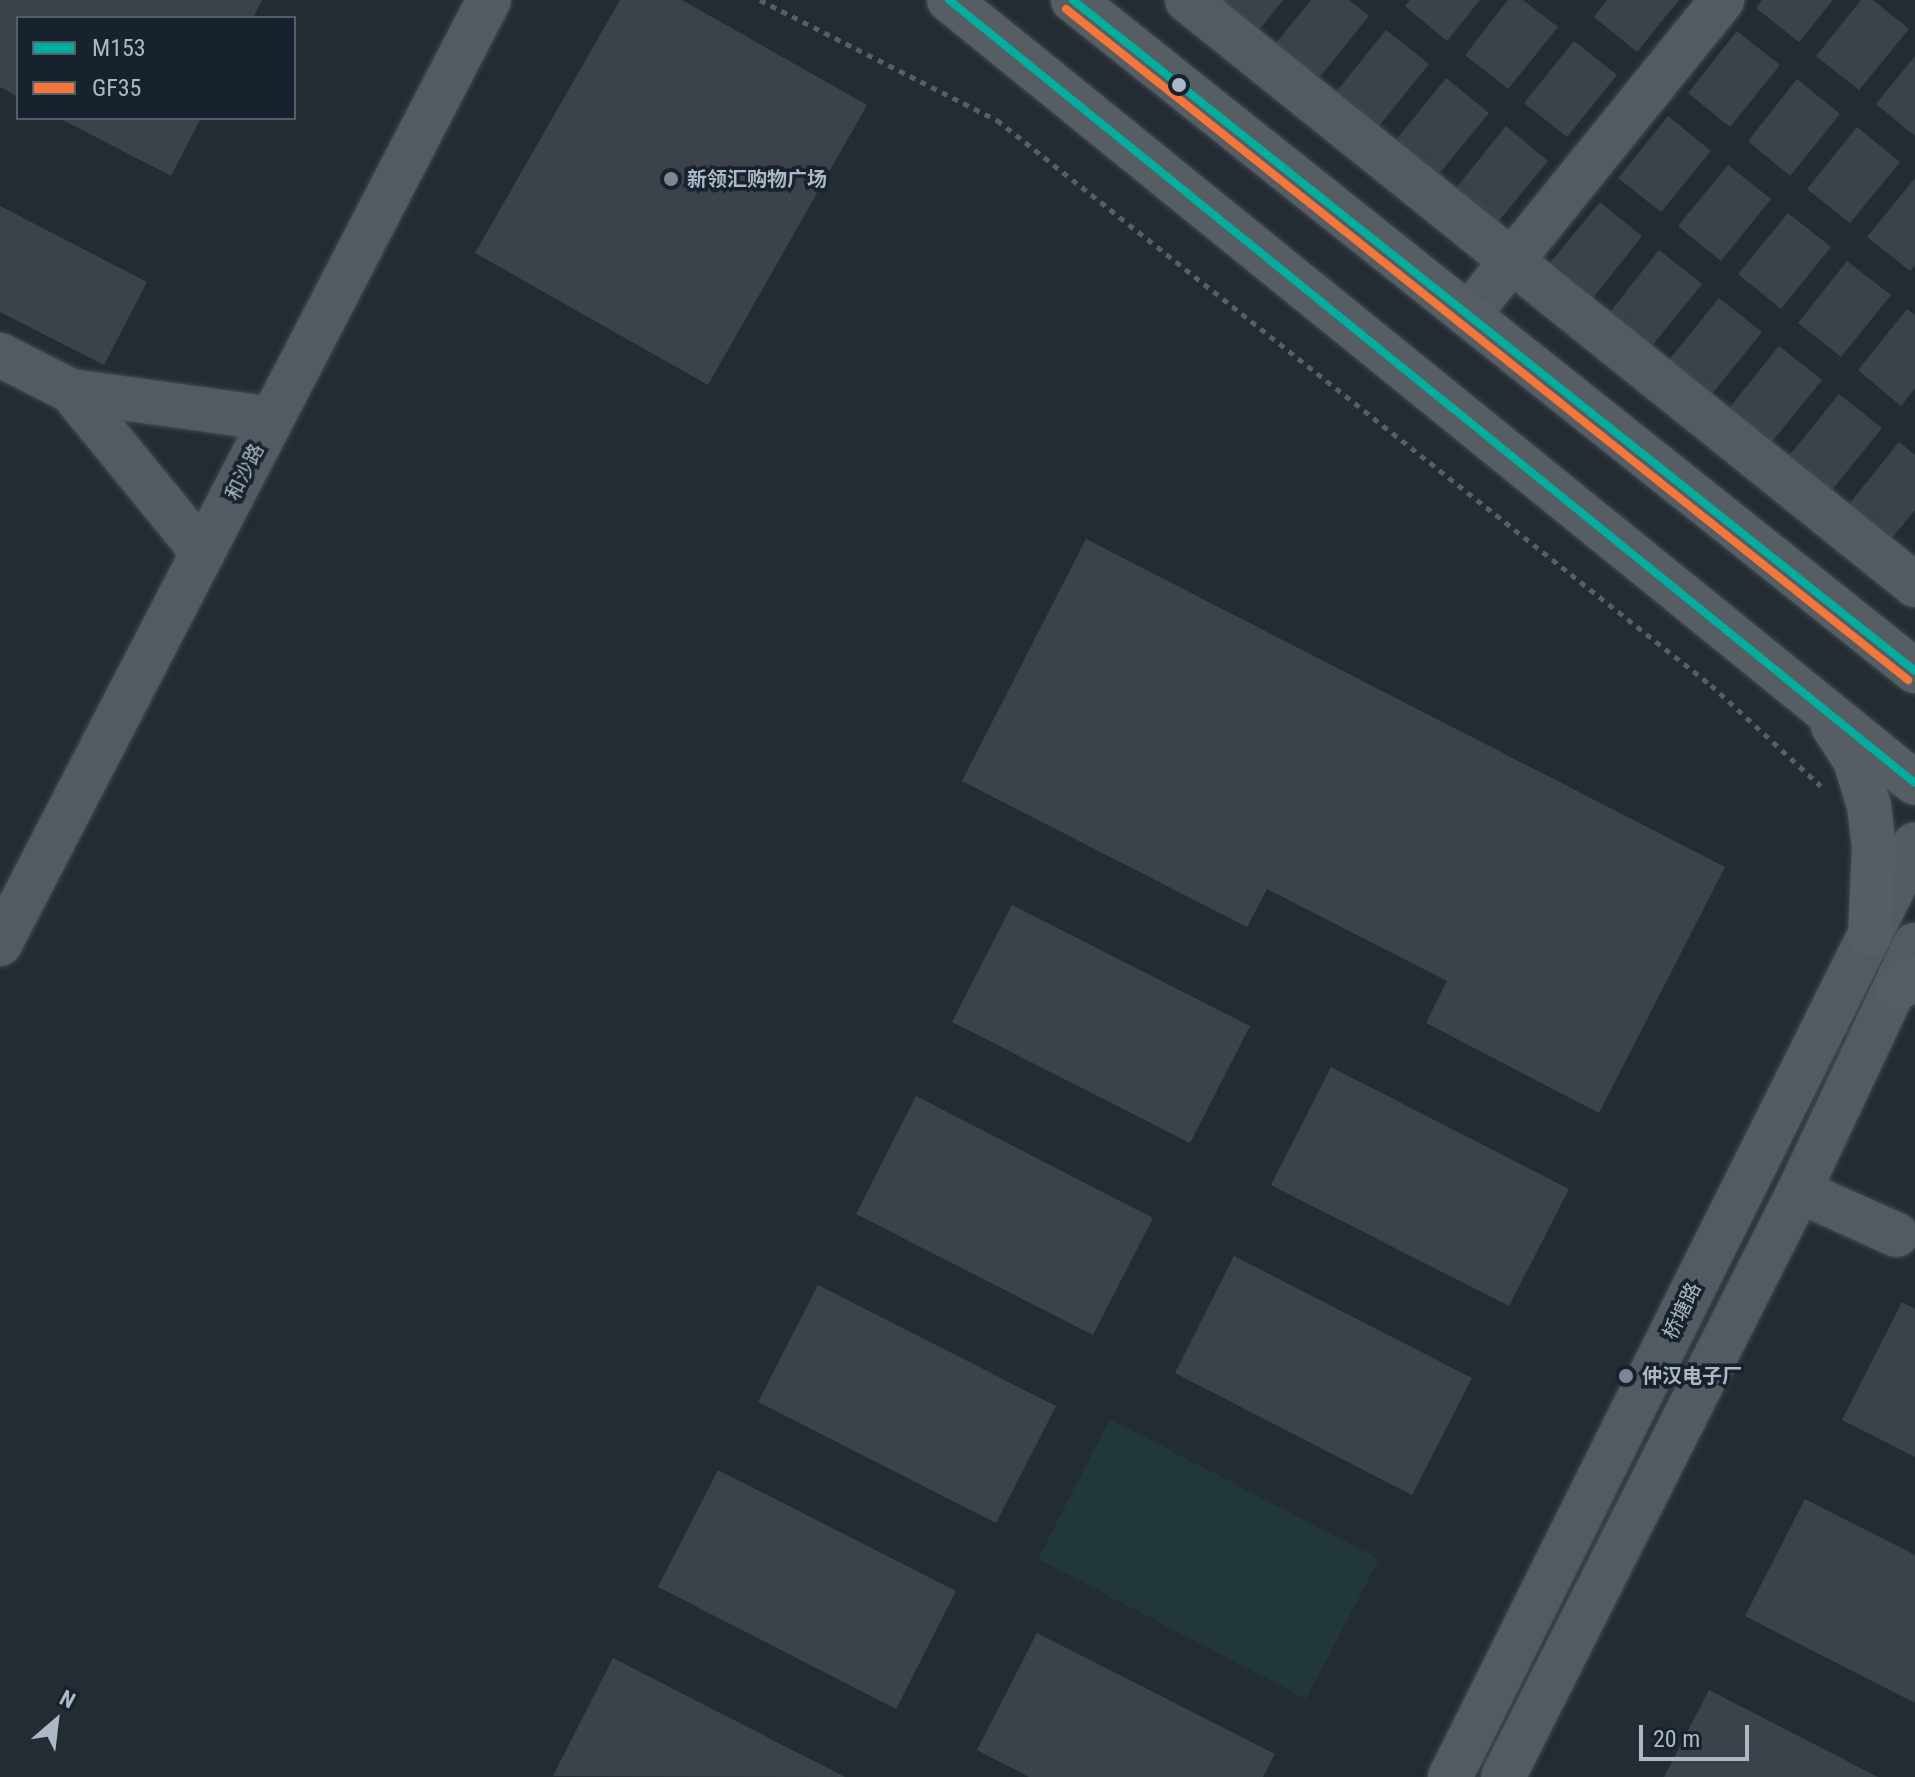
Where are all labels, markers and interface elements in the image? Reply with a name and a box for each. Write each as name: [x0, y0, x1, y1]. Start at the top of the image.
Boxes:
legend: [16, 16, 296, 120]
text: M153: [92, 34, 146, 62]
text: GF35: [92, 74, 141, 102]
unlabelled marker: [1171, 77, 1187, 93]
place label: 新领汇购物广场: [687, 167, 827, 191]
marker: 新领汇购物广场: [662, 170, 680, 188]
street label: 和沙路: [221, 440, 269, 504]
street label: 桥塘路: [1658, 1279, 1706, 1343]
place label: 仲汉电子厂: [1642, 1364, 1742, 1388]
marker: 仲汉电子厂: [1617, 1367, 1635, 1385]
north arrow: [16, 1681, 96, 1761]
text: N: [56, 1685, 79, 1714]
scale bar: [1643, 1709, 1753, 1759]
text: 20 m: [1653, 1725, 1700, 1753]

